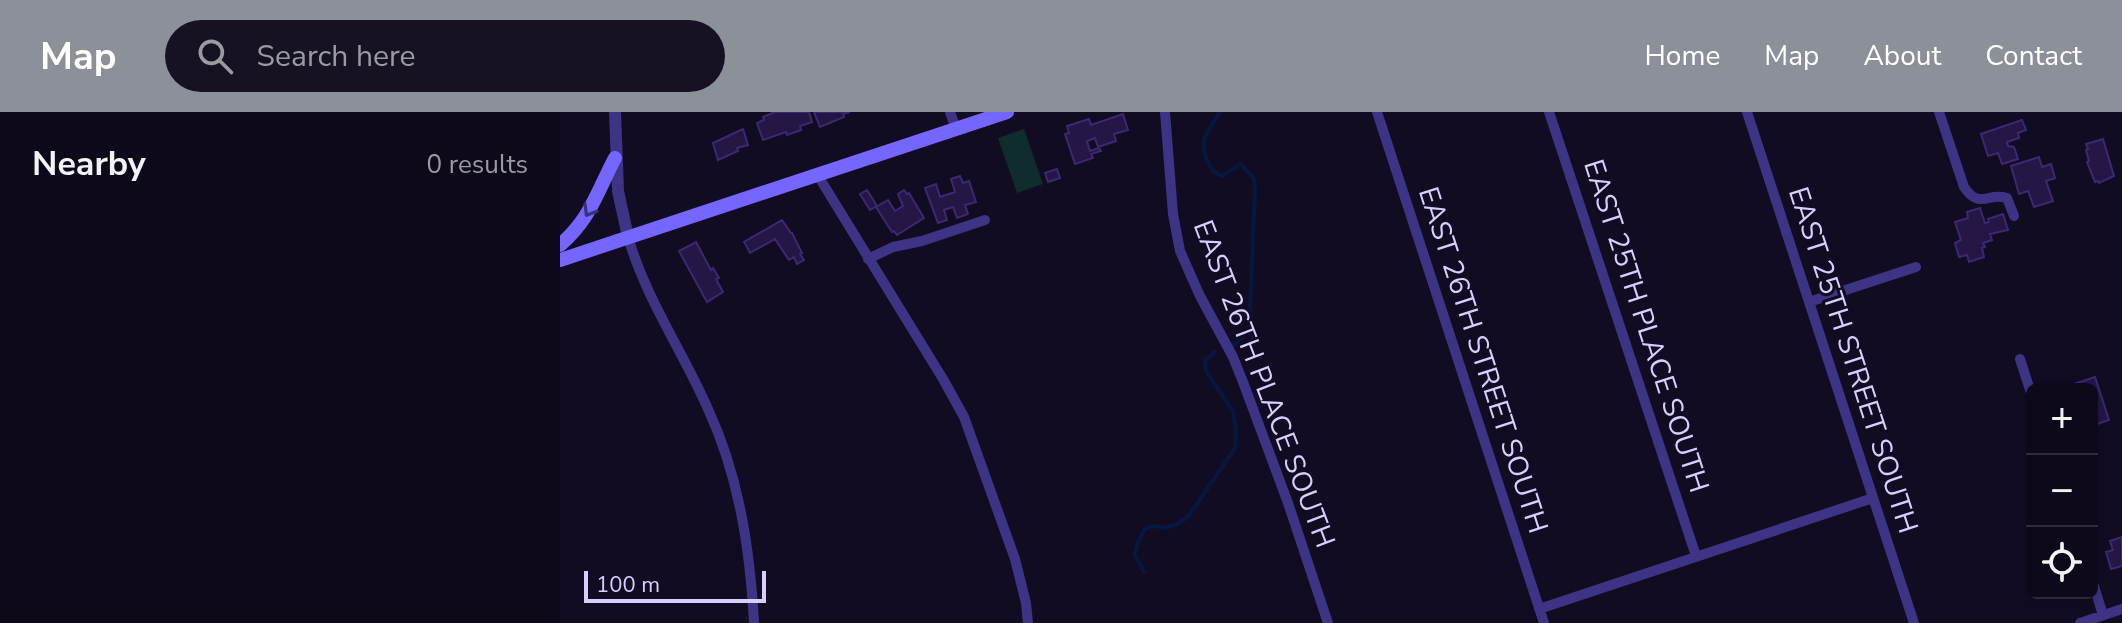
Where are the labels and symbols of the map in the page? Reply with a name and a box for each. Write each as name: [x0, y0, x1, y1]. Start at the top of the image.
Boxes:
street label: EAST 25TH PLACE SOUTH: [1574, 155, 1718, 497]
street label: EAST 26TH STREET SOUTH: [1409, 182, 1557, 538]
street label: EAST 25TH STREET SOUTH: [1779, 182, 1927, 538]
one-way arrow: [583, 202, 599, 217]
street label: EAST 26TH PLACE SOUTH: [1184, 215, 1344, 553]
scale bar: [584, 567, 766, 603]

